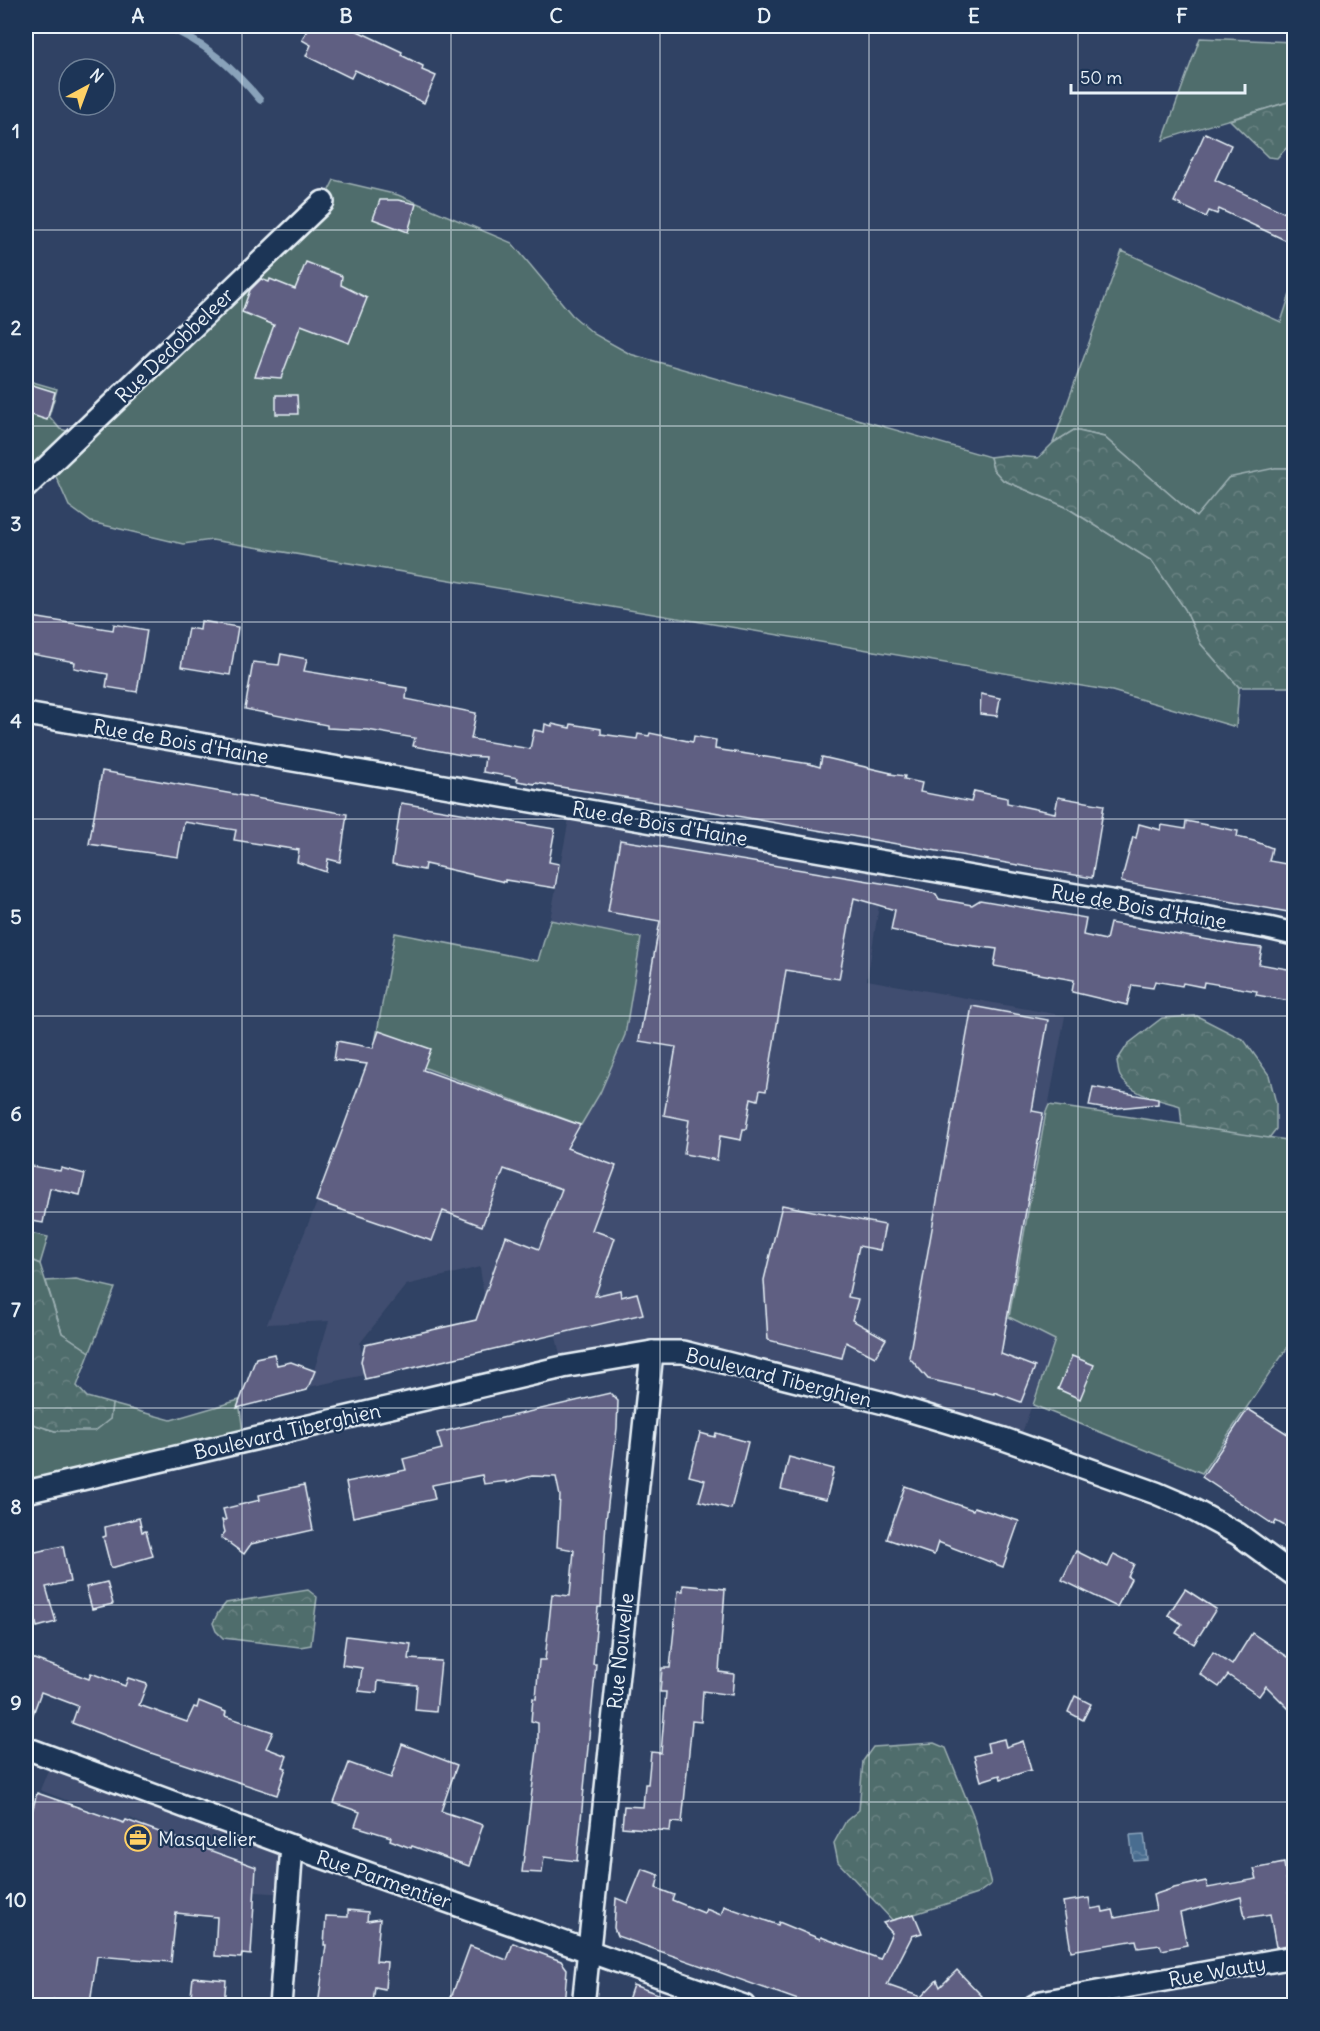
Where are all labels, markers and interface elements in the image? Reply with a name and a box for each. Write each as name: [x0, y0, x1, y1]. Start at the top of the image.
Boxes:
text: A: [132, 3, 145, 28]
text: B: [339, 3, 353, 28]
text: C: [549, 3, 563, 28]
text: D: [757, 3, 771, 28]
text: E: [968, 3, 980, 28]
text: F: [1176, 3, 1188, 28]
north arrow: [57, 57, 117, 117]
scale bar: [1071, 57, 1245, 95]
text: N: [86, 65, 108, 87]
text: 50 m: [1080, 66, 1122, 89]
text: 1: [12, 118, 20, 143]
street label: Rue Dedobbeleer: [110, 282, 238, 408]
text: 2: [11, 315, 22, 340]
text: 3: [10, 511, 22, 536]
text: 4: [10, 708, 22, 733]
street label: Rue de Bois d'Haine: [91, 713, 271, 769]
street label: Rue de Bois d'Haine: [570, 795, 750, 851]
street label: Rue de Bois d'Haine: [1049, 878, 1229, 934]
text: 5: [10, 904, 22, 929]
text: 6: [10, 1101, 22, 1126]
text: 7: [11, 1297, 21, 1322]
street label: Boulevard Tiberghien: [683, 1342, 875, 1412]
street label: Boulevard Tiberghien: [191, 1397, 383, 1465]
text: 8: [10, 1494, 22, 1519]
street label: Rue Nouvelle: [601, 1592, 639, 1710]
text: 9: [10, 1690, 22, 1715]
office icon: Masquelier: [123, 1823, 153, 1853]
place label: Masquelier: [158, 1826, 256, 1851]
street label: Rue Parmentier: [313, 1844, 455, 1914]
text: 10: [5, 1887, 27, 1912]
street label: Rue Wauty: [1166, 1950, 1268, 1992]

